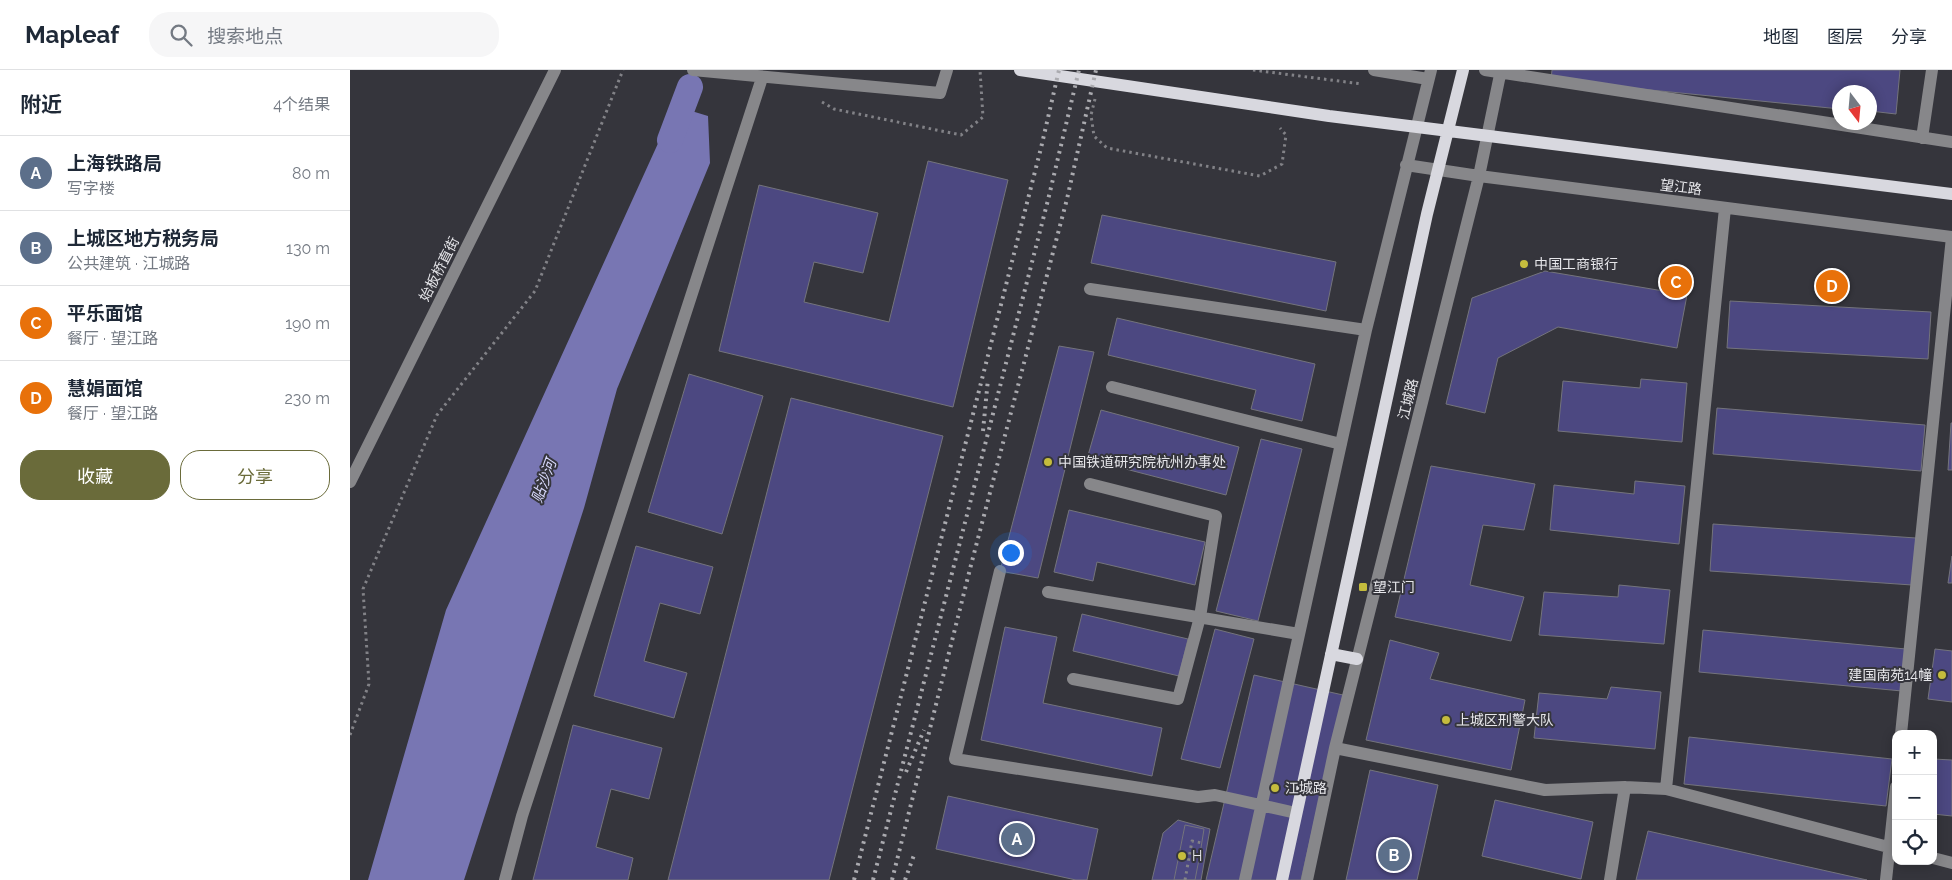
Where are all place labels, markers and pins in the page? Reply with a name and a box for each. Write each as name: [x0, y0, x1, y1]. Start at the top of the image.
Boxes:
place label: 中国工商银行: [1534, 256, 1618, 272]
marker: 中国工商银行: [1518, 258, 1530, 270]
pin: C: [1660, 263, 1692, 301]
pin: D: [1816, 267, 1848, 305]
place label: 中国铁道研究院杭州办事处: [1058, 454, 1226, 470]
marker: 中国铁道研究院杭州办事处: [1042, 456, 1054, 468]
place label: 望江门: [1373, 579, 1415, 595]
marker: 望江门: [1357, 581, 1369, 593]
place label: 建国南苑14幢: [1848, 667, 1932, 683]
marker: 建国南苑14幢: [1936, 669, 1948, 681]
place label: 上城区刑警大队: [1456, 712, 1554, 728]
marker: 上城区刑警大队: [1440, 714, 1452, 726]
place label: 江城路: [1285, 780, 1327, 796]
marker: 江城路: [1269, 782, 1281, 794]
pin: A: [1001, 820, 1033, 858]
pin: B: [1378, 836, 1410, 874]
place label: H: [1192, 848, 1202, 864]
marker: H: [1176, 850, 1188, 862]

